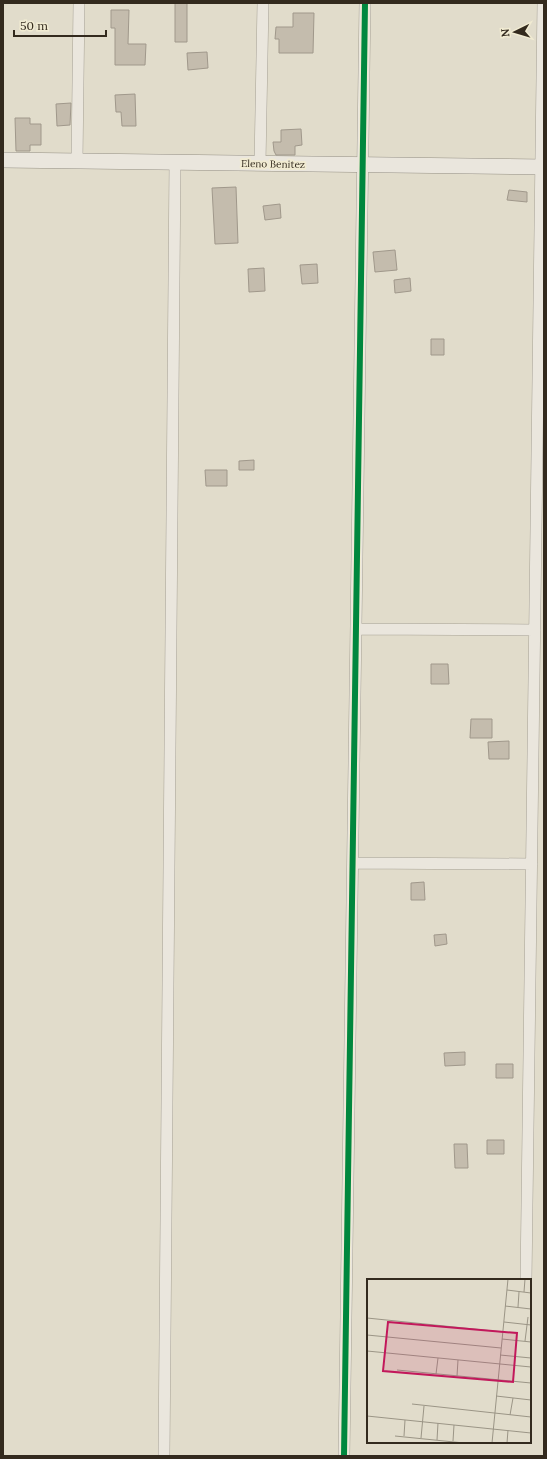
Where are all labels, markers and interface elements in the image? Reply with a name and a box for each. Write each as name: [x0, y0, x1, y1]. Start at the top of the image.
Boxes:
scale bar: [14, 12, 106, 38]
north arrow: [495, 12, 535, 52]
text: 50 m: [20, 18, 48, 33]
text: N: [498, 28, 512, 38]
street label: Eleno Benitez: [241, 157, 305, 171]
inset map: [367, 1279, 531, 1443]

